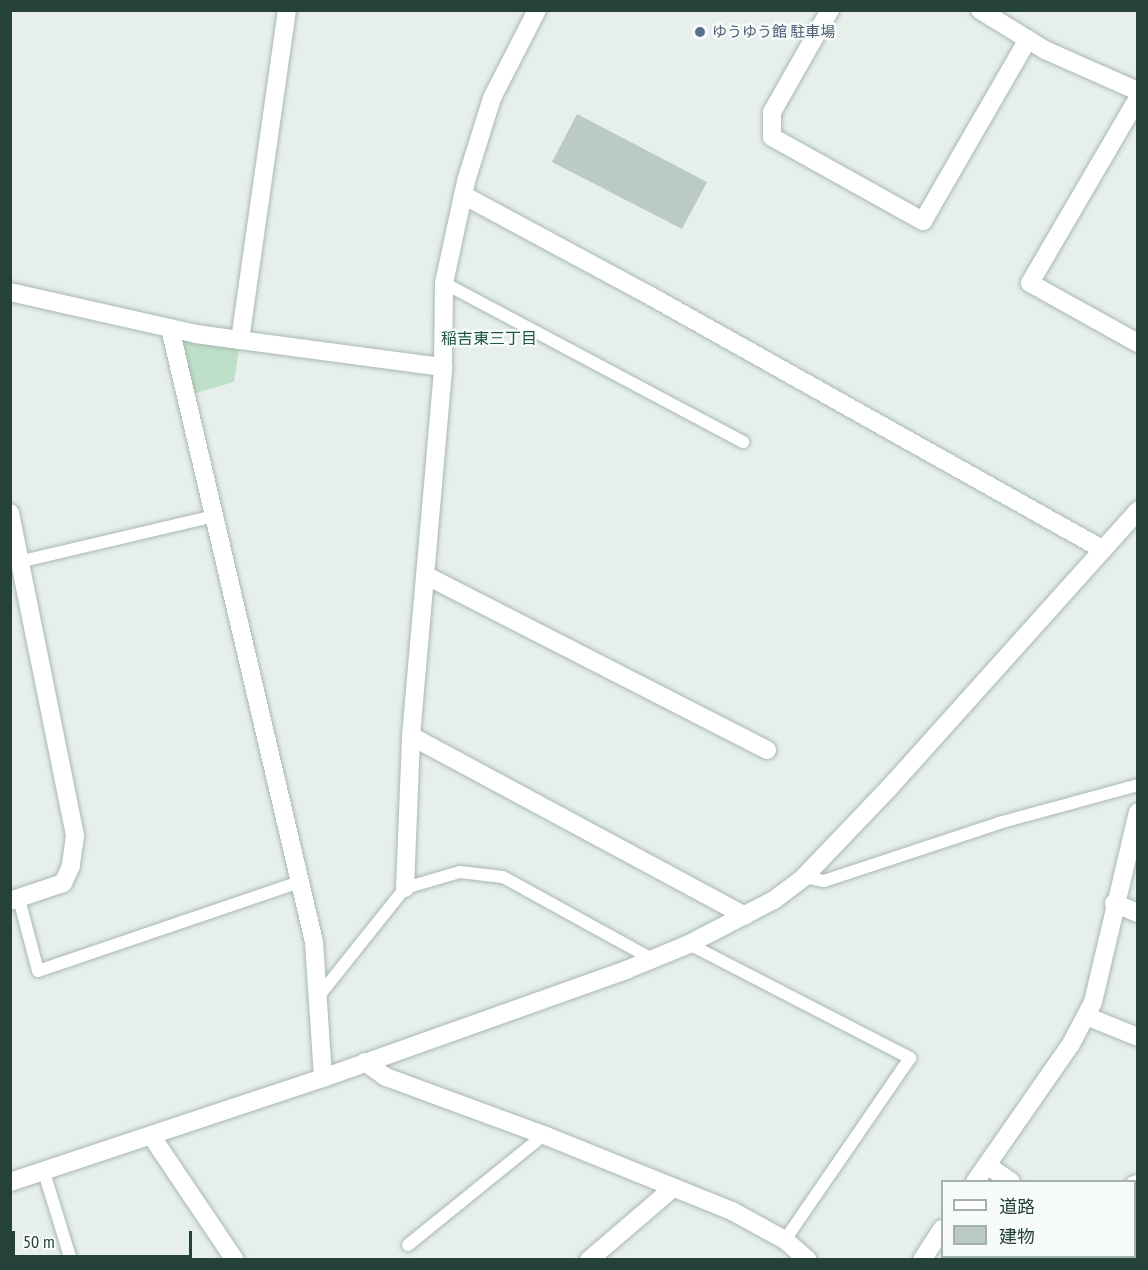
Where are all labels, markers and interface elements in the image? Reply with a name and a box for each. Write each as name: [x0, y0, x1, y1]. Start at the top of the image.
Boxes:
place label: ゆうゆう館 駐車場: [712, 23, 835, 41]
marker: ゆうゆう館 駐車場: [693, 25, 707, 39]
district label: 稲吉東三丁目: [441, 328, 537, 348]
legend: [941, 1180, 1136, 1258]
text: 道路: [999, 1195, 1035, 1218]
scale bar: [15, 1219, 195, 1257]
text: 建物: [999, 1225, 1035, 1248]
text: 50 m: [23, 1230, 55, 1253]

